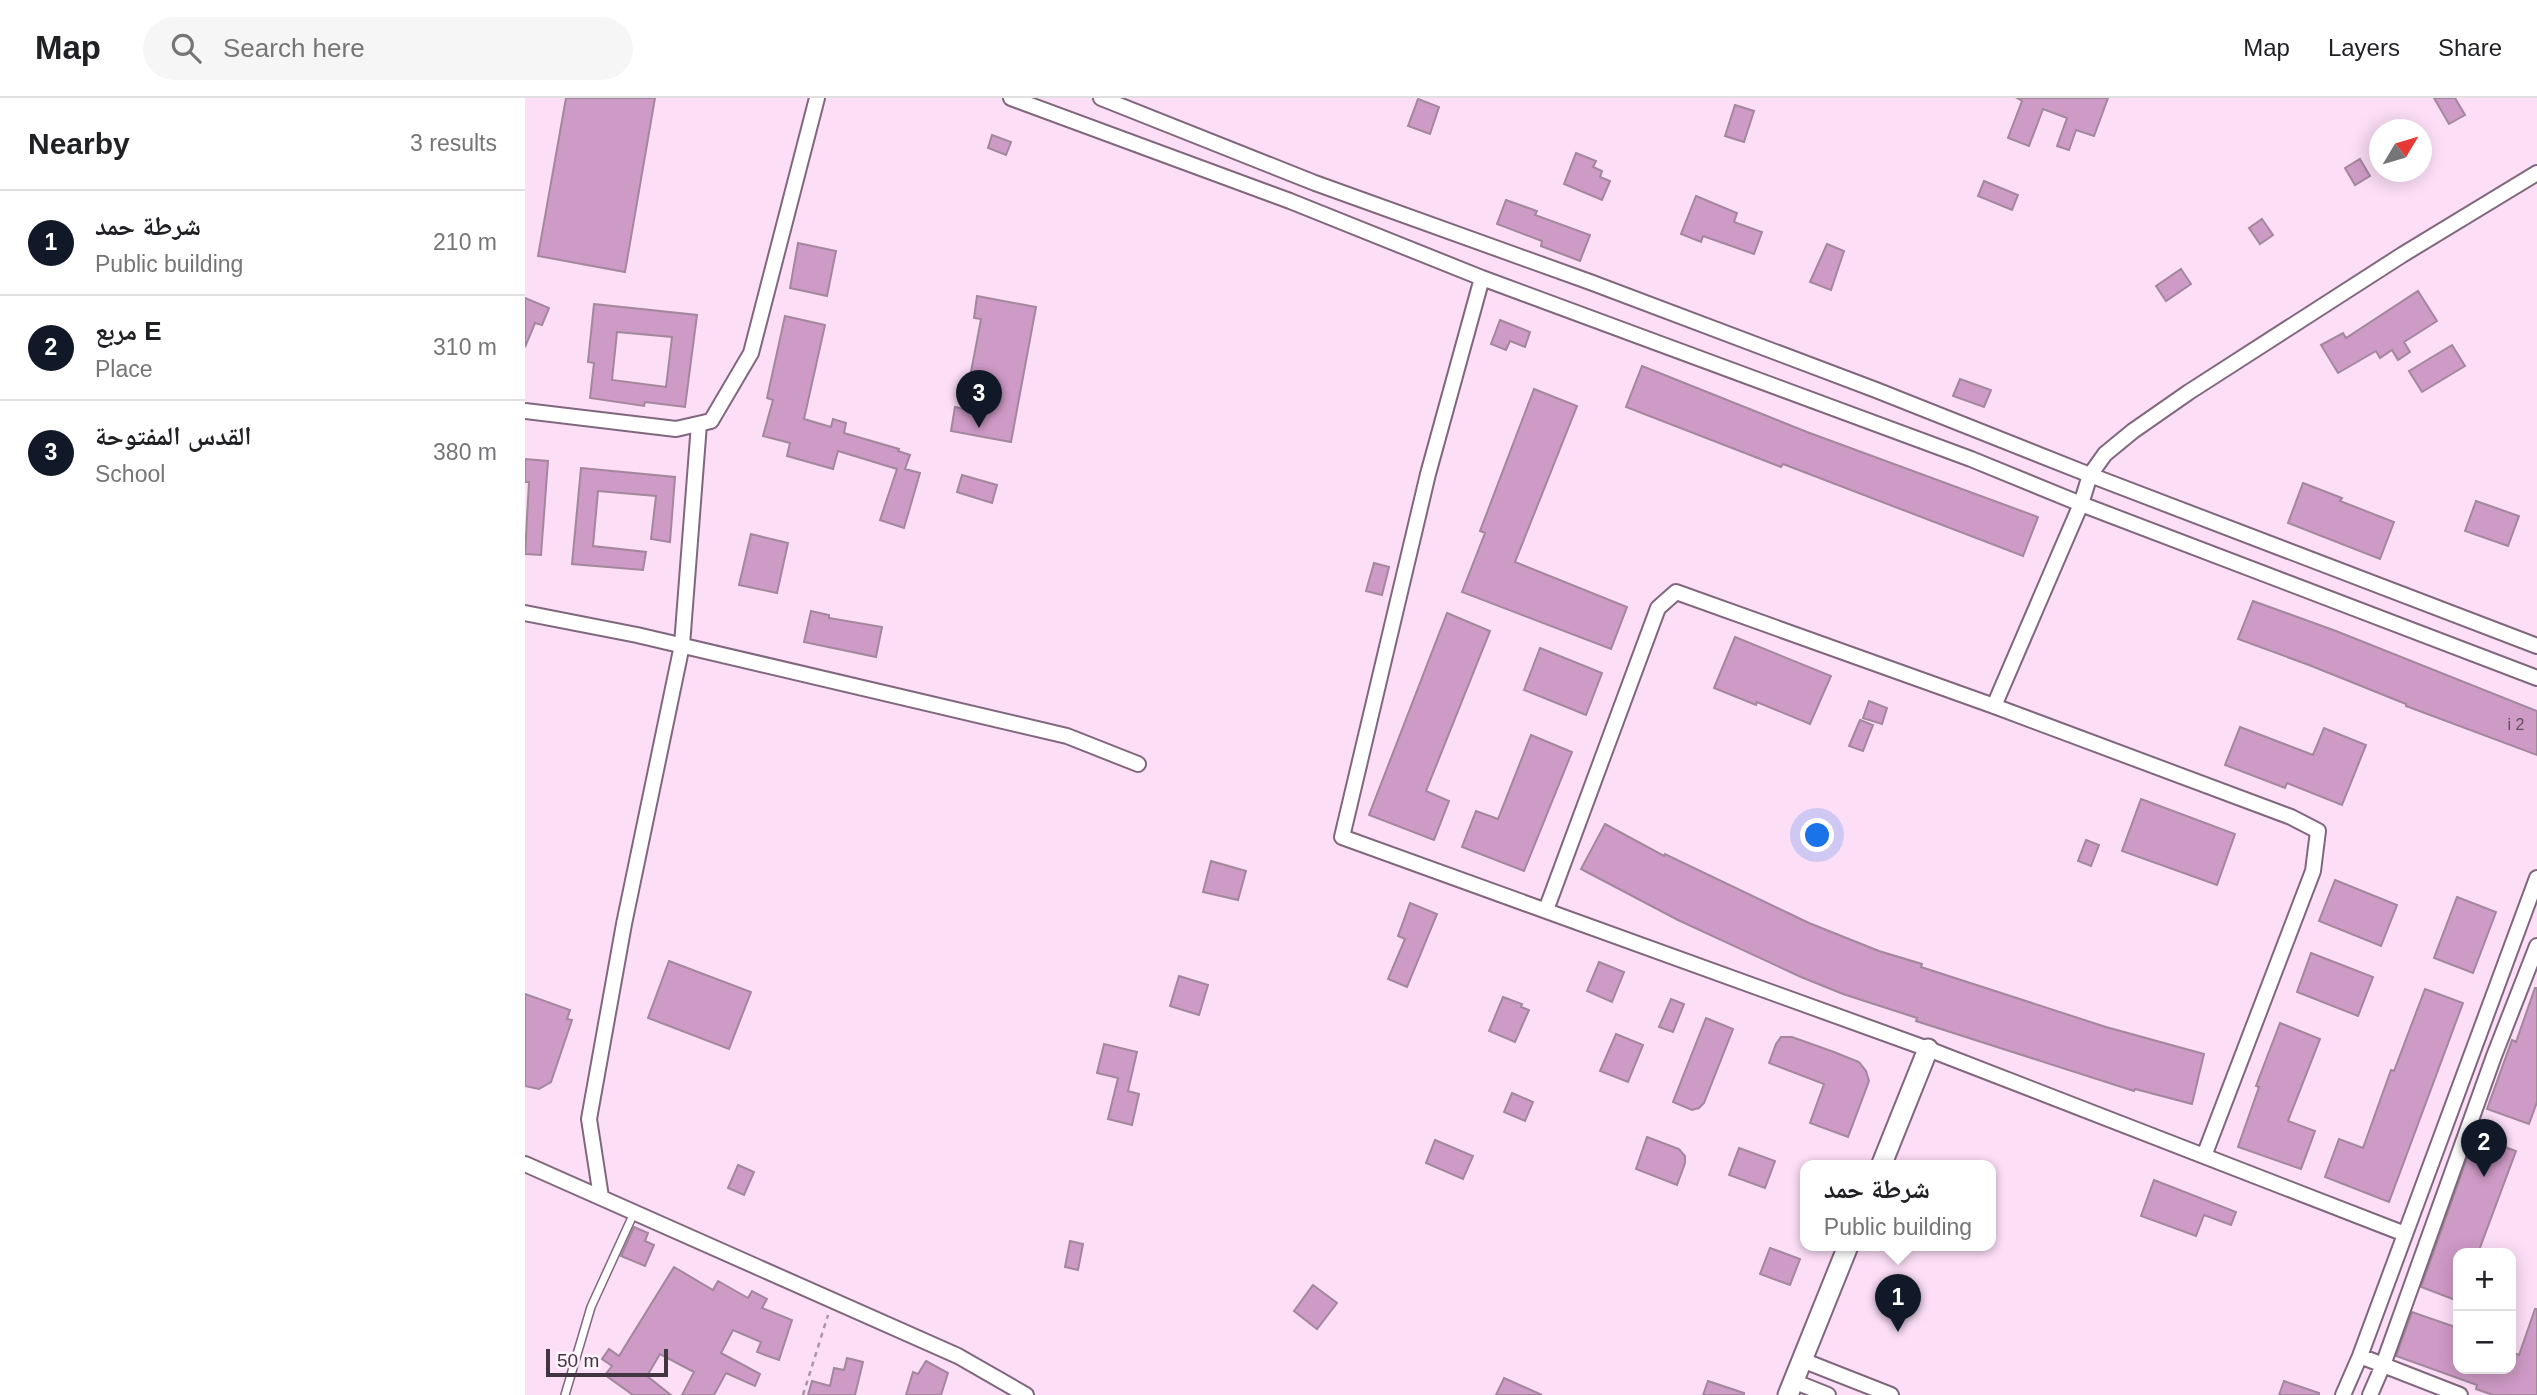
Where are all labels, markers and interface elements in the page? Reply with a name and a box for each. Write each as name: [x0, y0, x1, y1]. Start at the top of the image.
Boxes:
search box: [143, 17, 633, 80]
text: Map: [35, 29, 101, 66]
icon: search: [167, 29, 205, 67]
text: Search here: [223, 33, 365, 63]
text: Map: [2243, 34, 2290, 61]
text: Layers: [2328, 34, 2400, 61]
text: Share: [2438, 34, 2502, 61]
north arrow: [2369, 119, 2432, 182]
text: Nearby: [28, 127, 130, 160]
text: 3 results: [410, 130, 497, 156]
text: شرطة حمد: [95, 211, 201, 241]
text: 1: [45, 229, 57, 255]
text: 210 m: [433, 229, 497, 255]
text: Public building: [95, 251, 243, 277]
text: مربع E: [95, 316, 162, 346]
text: 2: [45, 334, 57, 360]
text: 310 m: [433, 334, 497, 360]
text: Place: [95, 356, 153, 382]
pin: 3: [956, 370, 1002, 428]
text: القدس المفتوحة: [95, 421, 252, 451]
text: 3: [45, 439, 57, 465]
text: 380 m: [433, 439, 497, 465]
text: School: [95, 461, 165, 487]
house number: i 2: [2508, 716, 2525, 733]
your location: [1800, 818, 1834, 852]
pin: 2: [2461, 1119, 2507, 1177]
popup: [1800, 1160, 1996, 1251]
text: شرطة حمد: [1824, 1174, 1930, 1204]
text: Public building: [1824, 1214, 1972, 1240]
map controls: [2453, 1248, 2516, 1374]
button: +: [2453, 1248, 2516, 1311]
pin: 1: [1875, 1274, 1921, 1332]
button: −: [2453, 1311, 2516, 1374]
scale bar: [546, 1346, 669, 1378]
text: 50 m: [557, 1350, 599, 1371]

